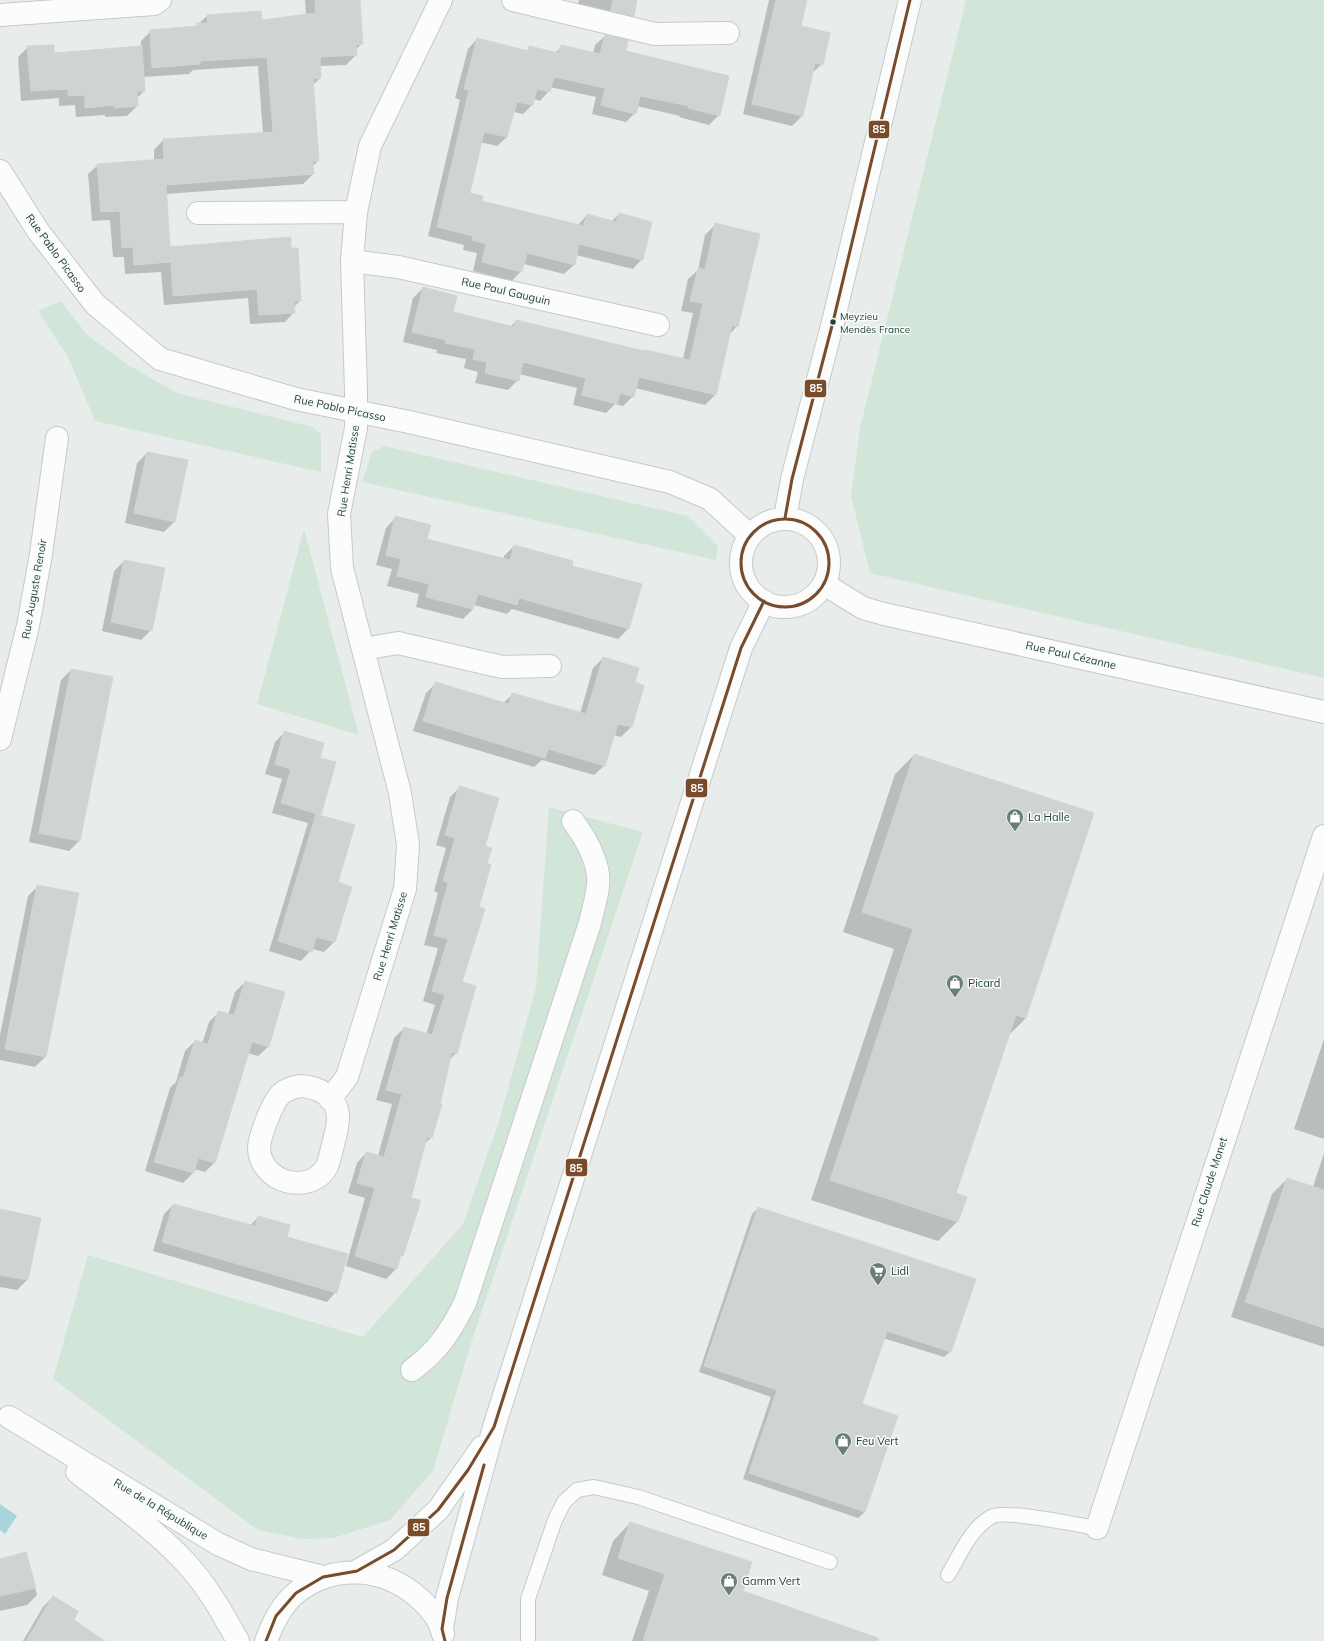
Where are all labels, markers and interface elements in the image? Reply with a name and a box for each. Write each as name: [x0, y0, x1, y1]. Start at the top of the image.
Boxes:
line badge: 85: [868, 120, 890, 139]
text: 85: [872, 122, 886, 136]
street label: Rue Pablo Picasso: [23, 211, 89, 295]
street label: Rue Paul Gauguin: [460, 274, 552, 308]
place label: Meyzieu Mendès France: [840, 310, 910, 336]
marker: Meyzieu Mendès France: [828, 317, 838, 327]
line badge: 85: [804, 379, 827, 398]
text: 85: [809, 381, 823, 395]
street label: Rue Pablo Picasso: [293, 391, 387, 425]
street label: Rue Henri Matisse: [334, 424, 362, 518]
street label: Rue Auguste Renoir: [18, 538, 50, 640]
street label: Rue Paul Cézanne: [1024, 638, 1118, 672]
line badge: 85: [685, 778, 708, 798]
text: 85: [690, 781, 704, 795]
shop icon: La Halle: [1005, 807, 1025, 832]
place label: La Halle: [1028, 810, 1070, 824]
street label: Rue Henri Matisse: [370, 890, 410, 982]
shop icon: Picard: [945, 973, 965, 998]
place label: Picard: [968, 976, 1000, 990]
street label: Rue Claude Monet: [1188, 1135, 1230, 1229]
line badge: 85: [565, 1158, 588, 1177]
text: 85: [569, 1161, 583, 1175]
supermarket icon: Lidl: [868, 1261, 888, 1286]
place label: Lidl: [891, 1264, 909, 1278]
shop icon: Feu Vert: [833, 1431, 853, 1456]
place label: Feu Vert: [856, 1434, 898, 1448]
street label: Rue de la République: [111, 1475, 211, 1543]
line badge: 85: [407, 1518, 430, 1537]
text: 85: [412, 1520, 426, 1534]
shop icon: Gamm Vert: [719, 1571, 739, 1596]
place label: Gamm Vert: [742, 1574, 800, 1588]

